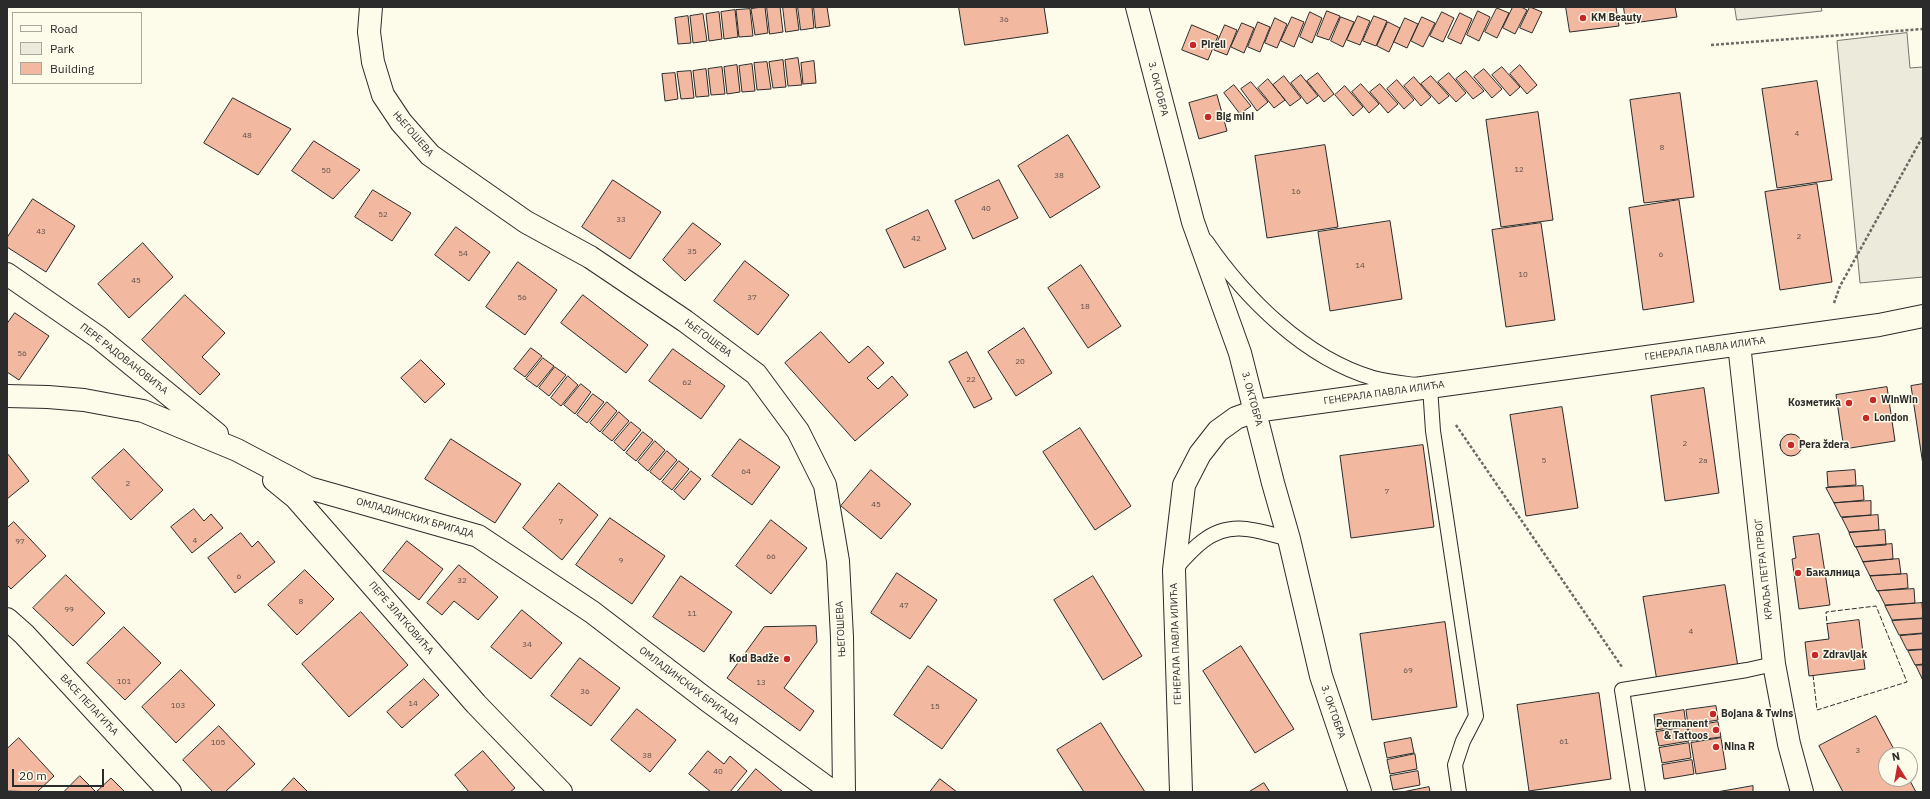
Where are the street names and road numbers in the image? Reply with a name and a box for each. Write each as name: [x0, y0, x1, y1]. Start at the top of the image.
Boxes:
street label: 3. ОКТОБРА: [1145, 60, 1171, 118]
street label: ЊЕГОШЕВА: [390, 109, 436, 159]
street label: ЊЕГОШЕВА: [682, 316, 734, 360]
street label: ПЕРЕ РАДОВАНОВИЋА: [78, 321, 170, 397]
street label: ГЕНЕРАЛА ПАВЛА ИЛИЋА: [1644, 335, 1766, 363]
street label: 3. ОКТОБРА: [1239, 371, 1265, 427]
street label: ГЕНЕРАЛА ПАВЛА ИЛИЋА: [1323, 379, 1445, 407]
street label: ОМЛАДИНСКИХ БРИГАДА: [355, 495, 475, 541]
street label: КРАЉА ПЕТРА ПРВОГ: [1753, 518, 1775, 620]
street label: ПЕРЕ ЗЛАТКОВИЋА: [366, 579, 436, 657]
street label: ГЕНЕРАЛА ПАВЛА ИЛИЋА: [1168, 583, 1184, 705]
street label: ЊЕГОШЕВА: [834, 601, 848, 657]
street label: ОМЛАДИНСКИХ БРИГАДА: [637, 644, 741, 728]
street label: ВАСЕ ПЕЛАГИЋА: [57, 672, 121, 738]
street label: 3. ОКТОБРА: [1318, 684, 1348, 740]

